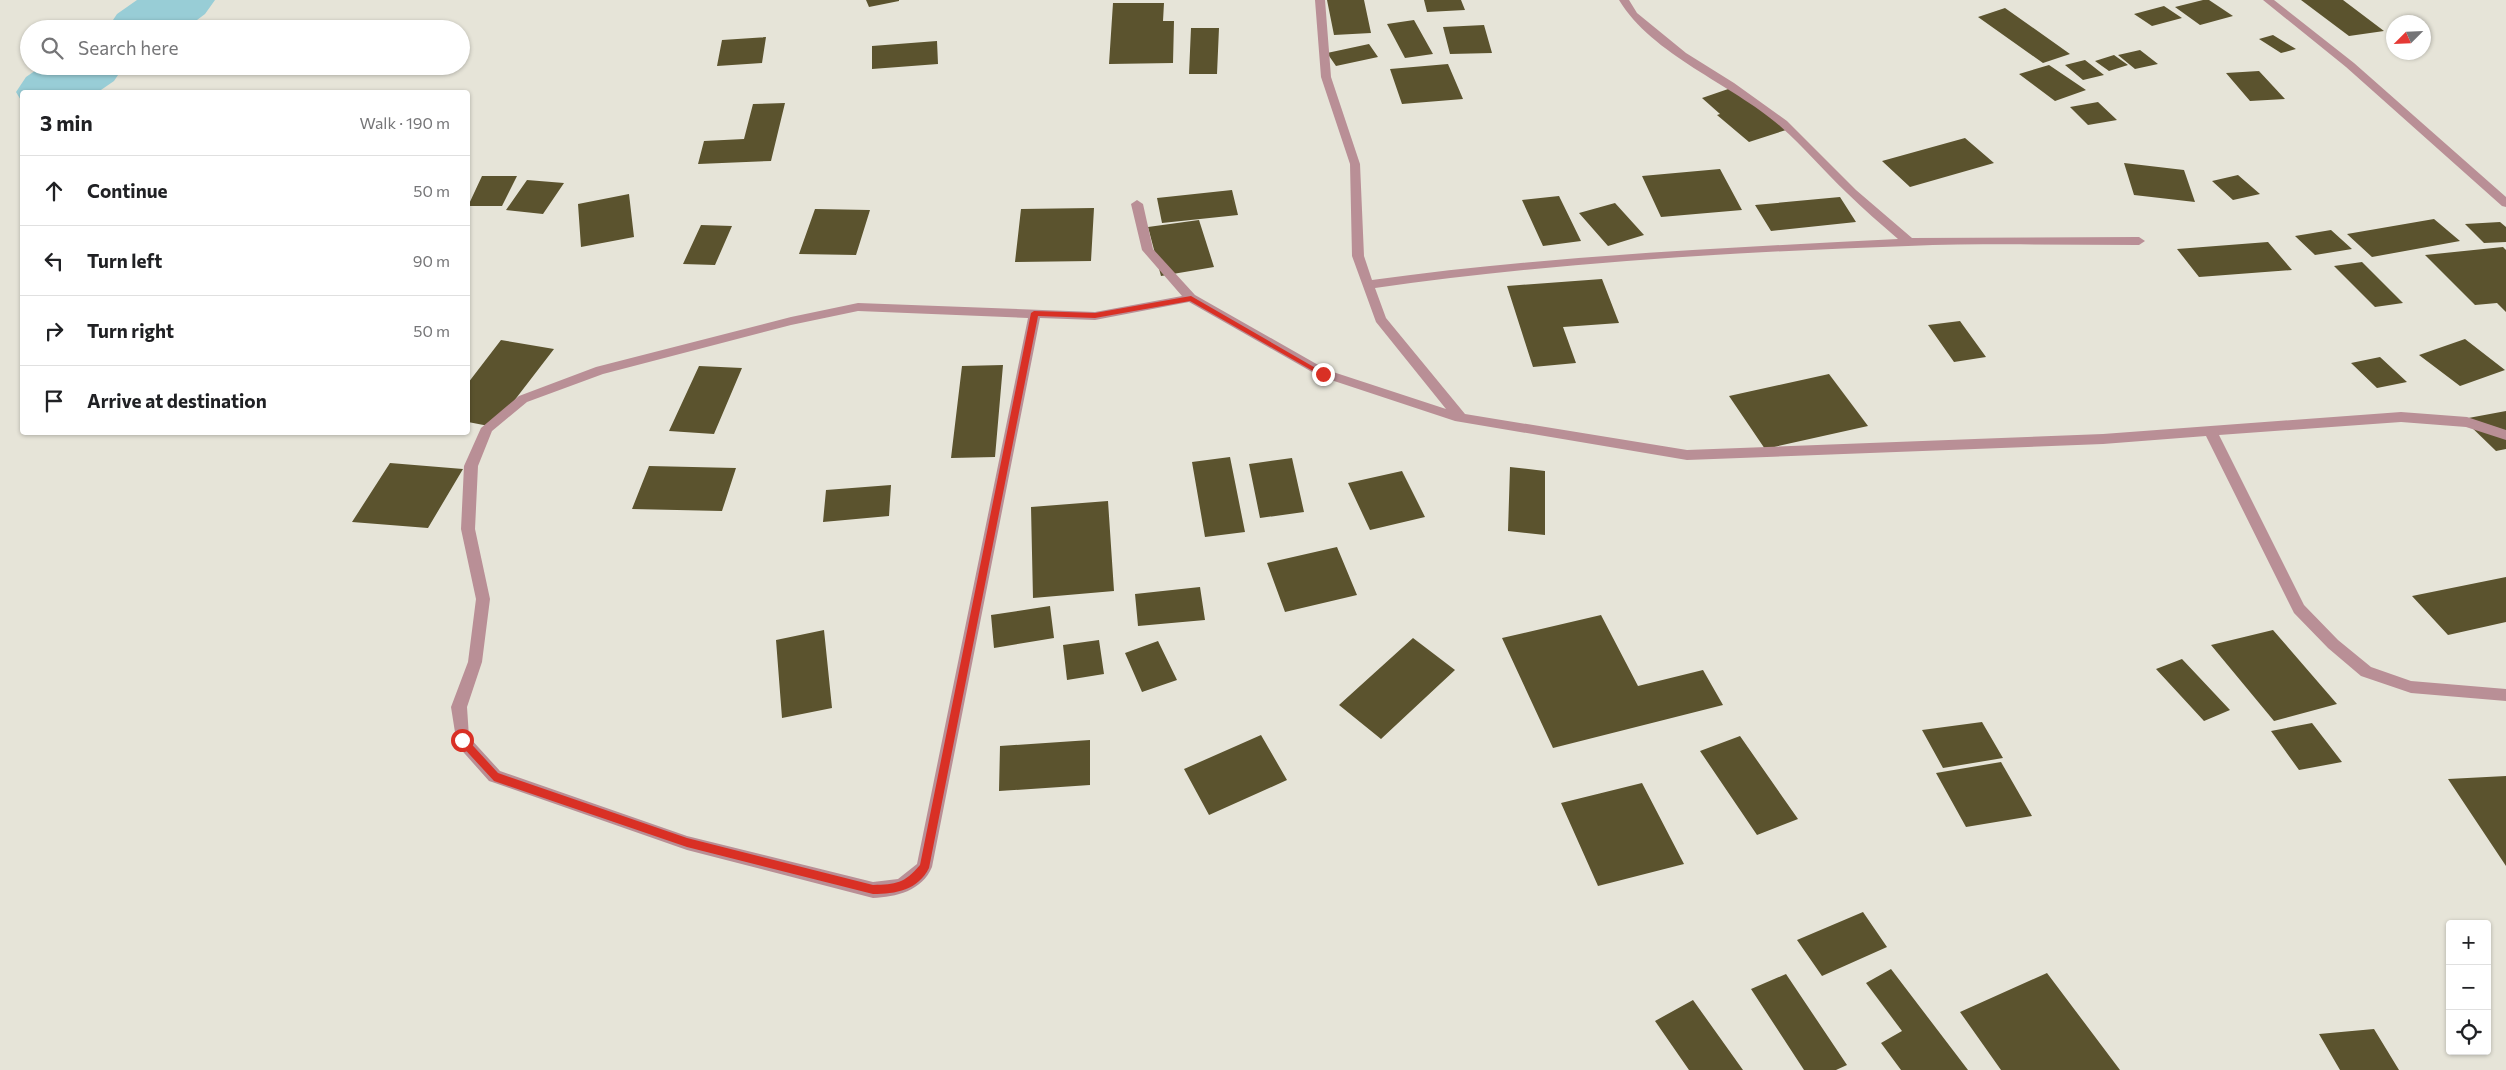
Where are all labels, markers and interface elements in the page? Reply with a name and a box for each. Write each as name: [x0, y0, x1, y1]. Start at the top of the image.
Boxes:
north arrow: [2386, 15, 2431, 60]
search box: [20, 20, 470, 75]
icon: search: [38, 34, 66, 62]
text: Search here: [78, 36, 178, 59]
text: 3 min: [40, 110, 93, 135]
text: Walk · 190 m: [360, 113, 450, 132]
icon: ahead: [40, 177, 68, 205]
text: Continue: [87, 179, 167, 202]
text: 50 m: [413, 181, 450, 200]
icon: left: [40, 247, 68, 275]
text: Turn left: [87, 249, 162, 272]
text: 90 m: [413, 251, 450, 270]
icon: right: [40, 317, 68, 345]
text: Turn right: [87, 319, 174, 342]
text: 50 m: [413, 321, 450, 340]
route end: [1312, 363, 1335, 386]
icon: arrive: [40, 387, 68, 415]
text: Arrive at destination: [87, 389, 267, 412]
route start: [451, 729, 474, 752]
map controls: [2446, 920, 2491, 1055]
button: +: [2446, 920, 2491, 965]
button: −: [2446, 965, 2491, 1010]
button: locate: [2446, 1010, 2491, 1055]

